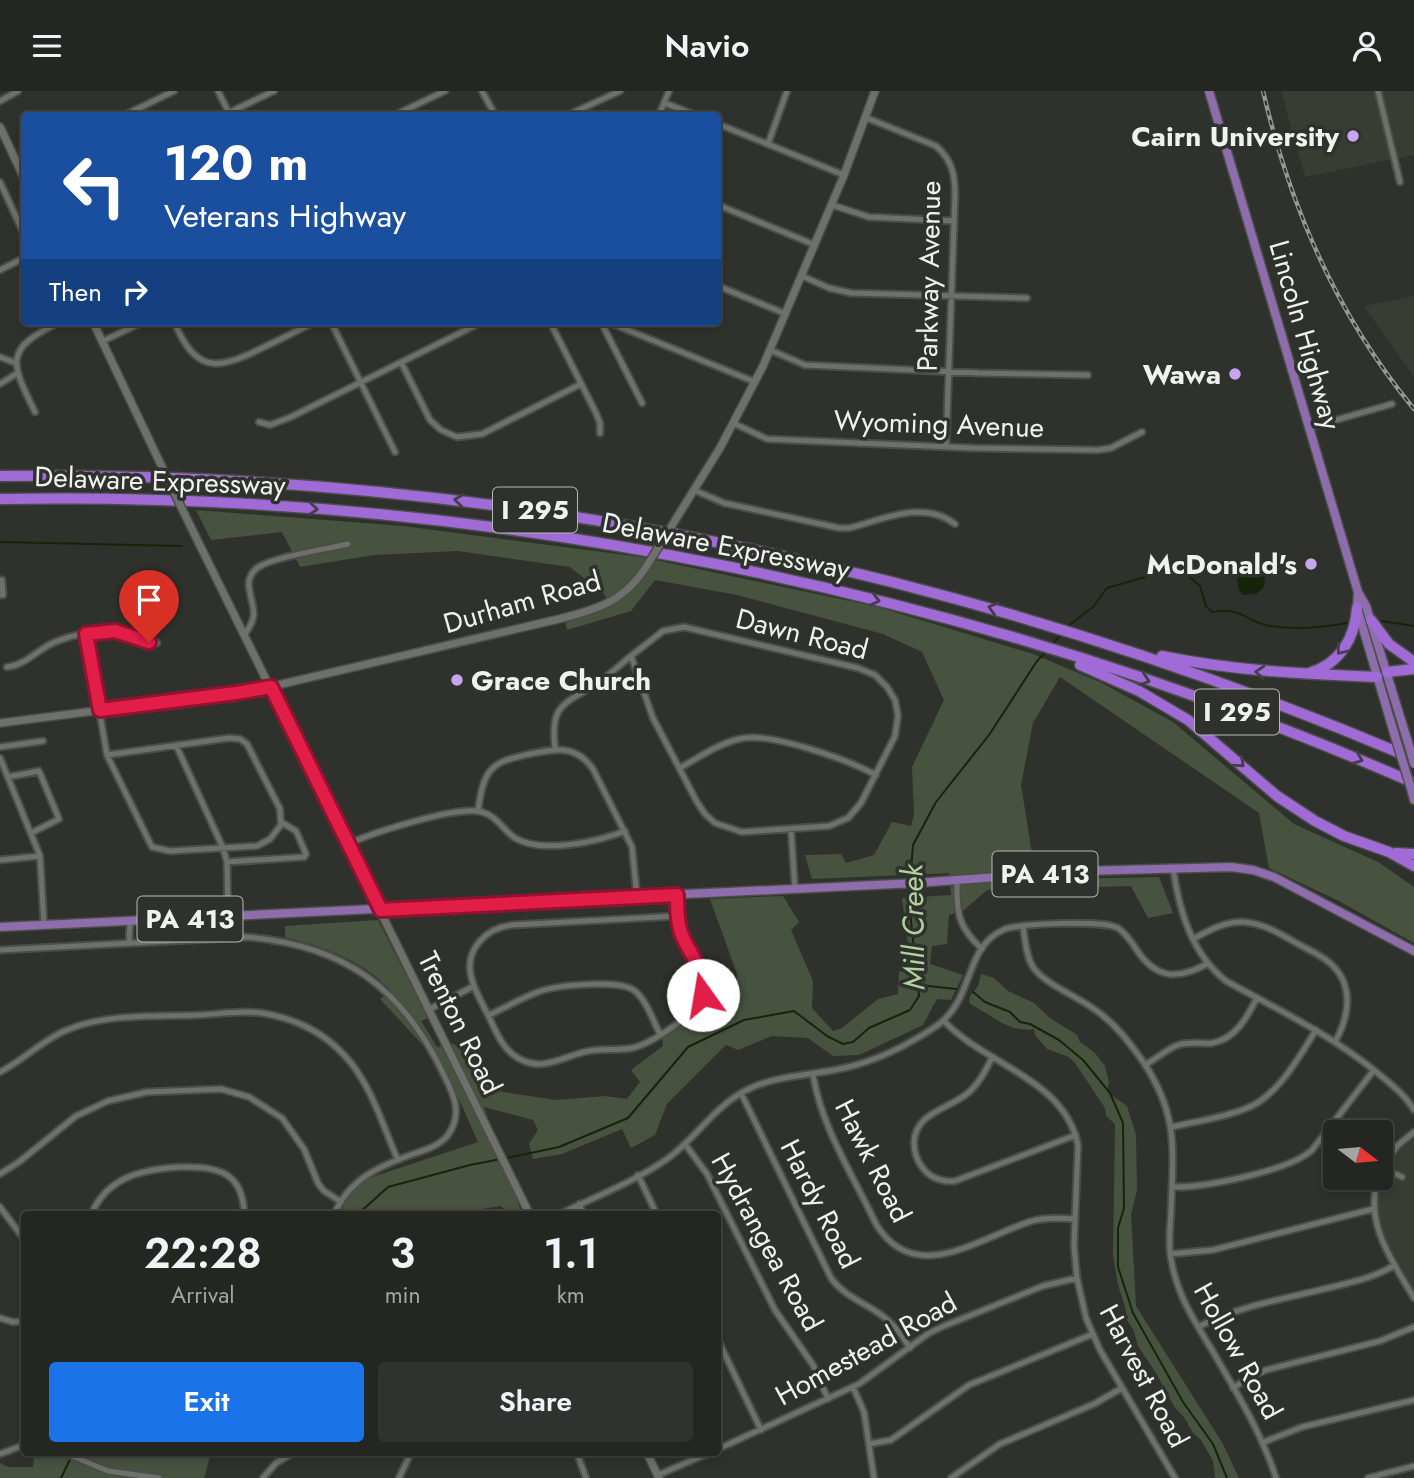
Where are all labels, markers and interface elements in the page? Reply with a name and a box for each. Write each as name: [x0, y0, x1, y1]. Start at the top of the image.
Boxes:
text: Navio: [665, 23, 749, 69]
icon: menu: [28, 27, 66, 65]
icon: person: [1348, 27, 1386, 65]
place label: Cairn University: [1131, 116, 1339, 157]
text: 120 m: [164, 128, 308, 198]
marker: Cairn University: [1345, 128, 1361, 144]
icon: left: [49, 140, 140, 231]
street label: Parkway Avenue: [907, 180, 951, 372]
text: Veterans Highway: [164, 193, 406, 239]
street label: Lincoln Highway: [1258, 235, 1352, 435]
text: Then: [49, 273, 102, 311]
icon: right: [116, 273, 154, 311]
place label: Wawa: [1143, 354, 1221, 395]
marker: Wawa: [1227, 366, 1243, 382]
street label: Wyoming Avenue: [833, 400, 1045, 448]
street label: Delaware Expressway: [34, 456, 287, 506]
road number: I 295: [493, 487, 577, 533]
one-way arrow: [453, 493, 465, 508]
one-way arrow: [308, 501, 319, 516]
street label: Delaware Expressway: [599, 502, 854, 590]
place label: McDonald's: [1147, 544, 1297, 585]
marker: McDonald's: [1303, 556, 1319, 572]
street label: Durham Road: [438, 560, 606, 644]
pin: [119, 570, 179, 642]
icon: arrive: [130, 581, 168, 619]
one-way arrow: [869, 592, 881, 606]
street label: Dawn Road: [732, 598, 872, 670]
one-way arrow: [988, 602, 1000, 616]
one-way arrow: [1337, 643, 1350, 655]
place label: Grace Church: [471, 660, 651, 701]
one-way arrow: [1254, 665, 1265, 680]
marker: Grace Church: [449, 672, 465, 688]
one-way arrow: [1139, 672, 1151, 686]
road number: I 295: [1195, 689, 1279, 734]
one-way arrow: [1352, 751, 1364, 765]
one-way arrow: [1232, 755, 1245, 767]
road number: PA 413: [992, 852, 1098, 897]
water label: Mill Creek: [890, 863, 936, 990]
road number: PA 413: [138, 897, 242, 941]
street label: Trenton Road: [408, 945, 512, 1101]
position arrow: [666, 958, 740, 1032]
street label: Hawk Road: [824, 1092, 922, 1230]
north arrow: [1323, 1120, 1393, 1190]
map controls: [1323, 1120, 1393, 1190]
street label: Hardy Road: [770, 1132, 870, 1276]
street label: Hydrangea Road: [701, 1145, 833, 1339]
text: 22:28: [144, 1223, 262, 1284]
text: 3: [390, 1223, 415, 1284]
text: 1.1: [544, 1223, 598, 1284]
street label: Hollow Road: [1183, 1275, 1293, 1427]
text: Arrival: [171, 1278, 235, 1312]
text: min: [385, 1278, 421, 1312]
text: km: [557, 1278, 585, 1312]
street label: Homestead Road: [768, 1282, 964, 1416]
street label: Harvest Road: [1089, 1297, 1199, 1455]
button: Exit: [49, 1362, 364, 1442]
button: Share: [378, 1362, 693, 1442]

